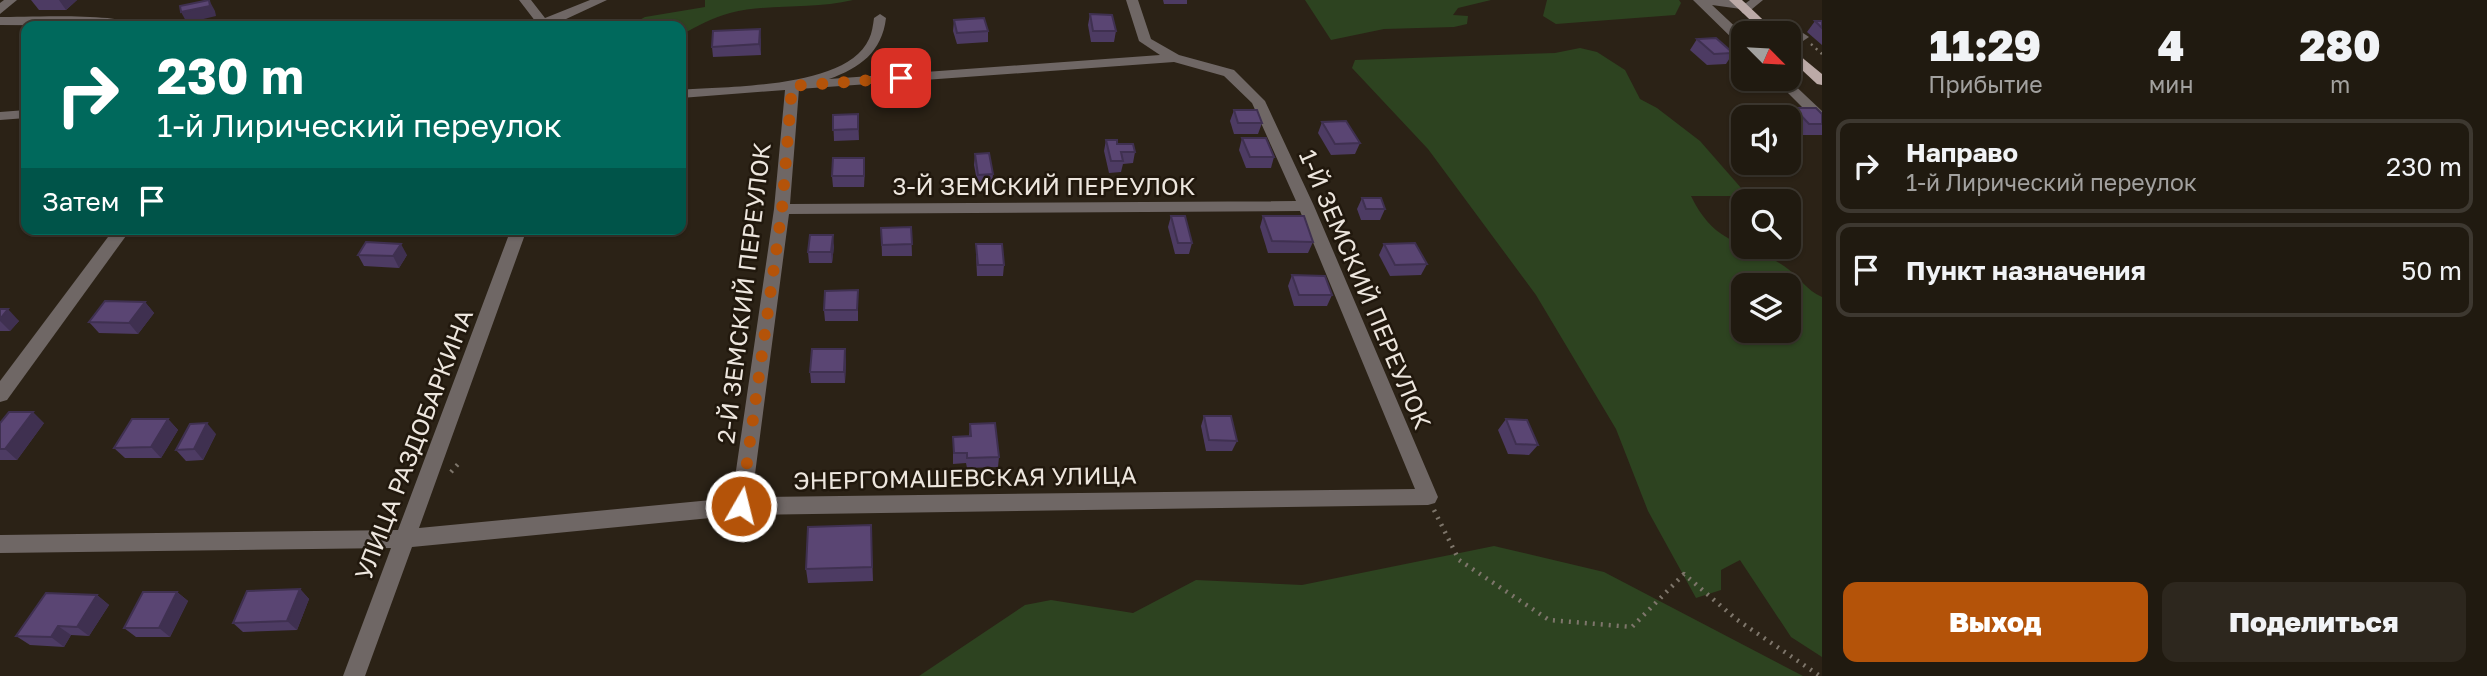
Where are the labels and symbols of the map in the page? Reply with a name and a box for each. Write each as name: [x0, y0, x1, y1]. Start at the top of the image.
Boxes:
north arrow: [1731, 21, 1801, 91]
pin: [871, 48, 931, 108]
street label: 2-Й ЗЕМСКИЙ ПЕРЕУЛОК: [710, 141, 776, 445]
street label: 1-Й ЗЕМСКИЙ ПЕРЕУЛОК: [1294, 145, 1438, 433]
street label: 3-Й ЗЕМСКИЙ ПЕРЕУЛОК: [892, 171, 1196, 200]
street label: УЛИЦА РАЗДОБАРКИНА: [348, 305, 478, 583]
street label: ЭНЕРГОМАШЕВСКАЯ УЛИЦА: [793, 460, 1137, 494]
position arrow: [704, 469, 778, 543]

